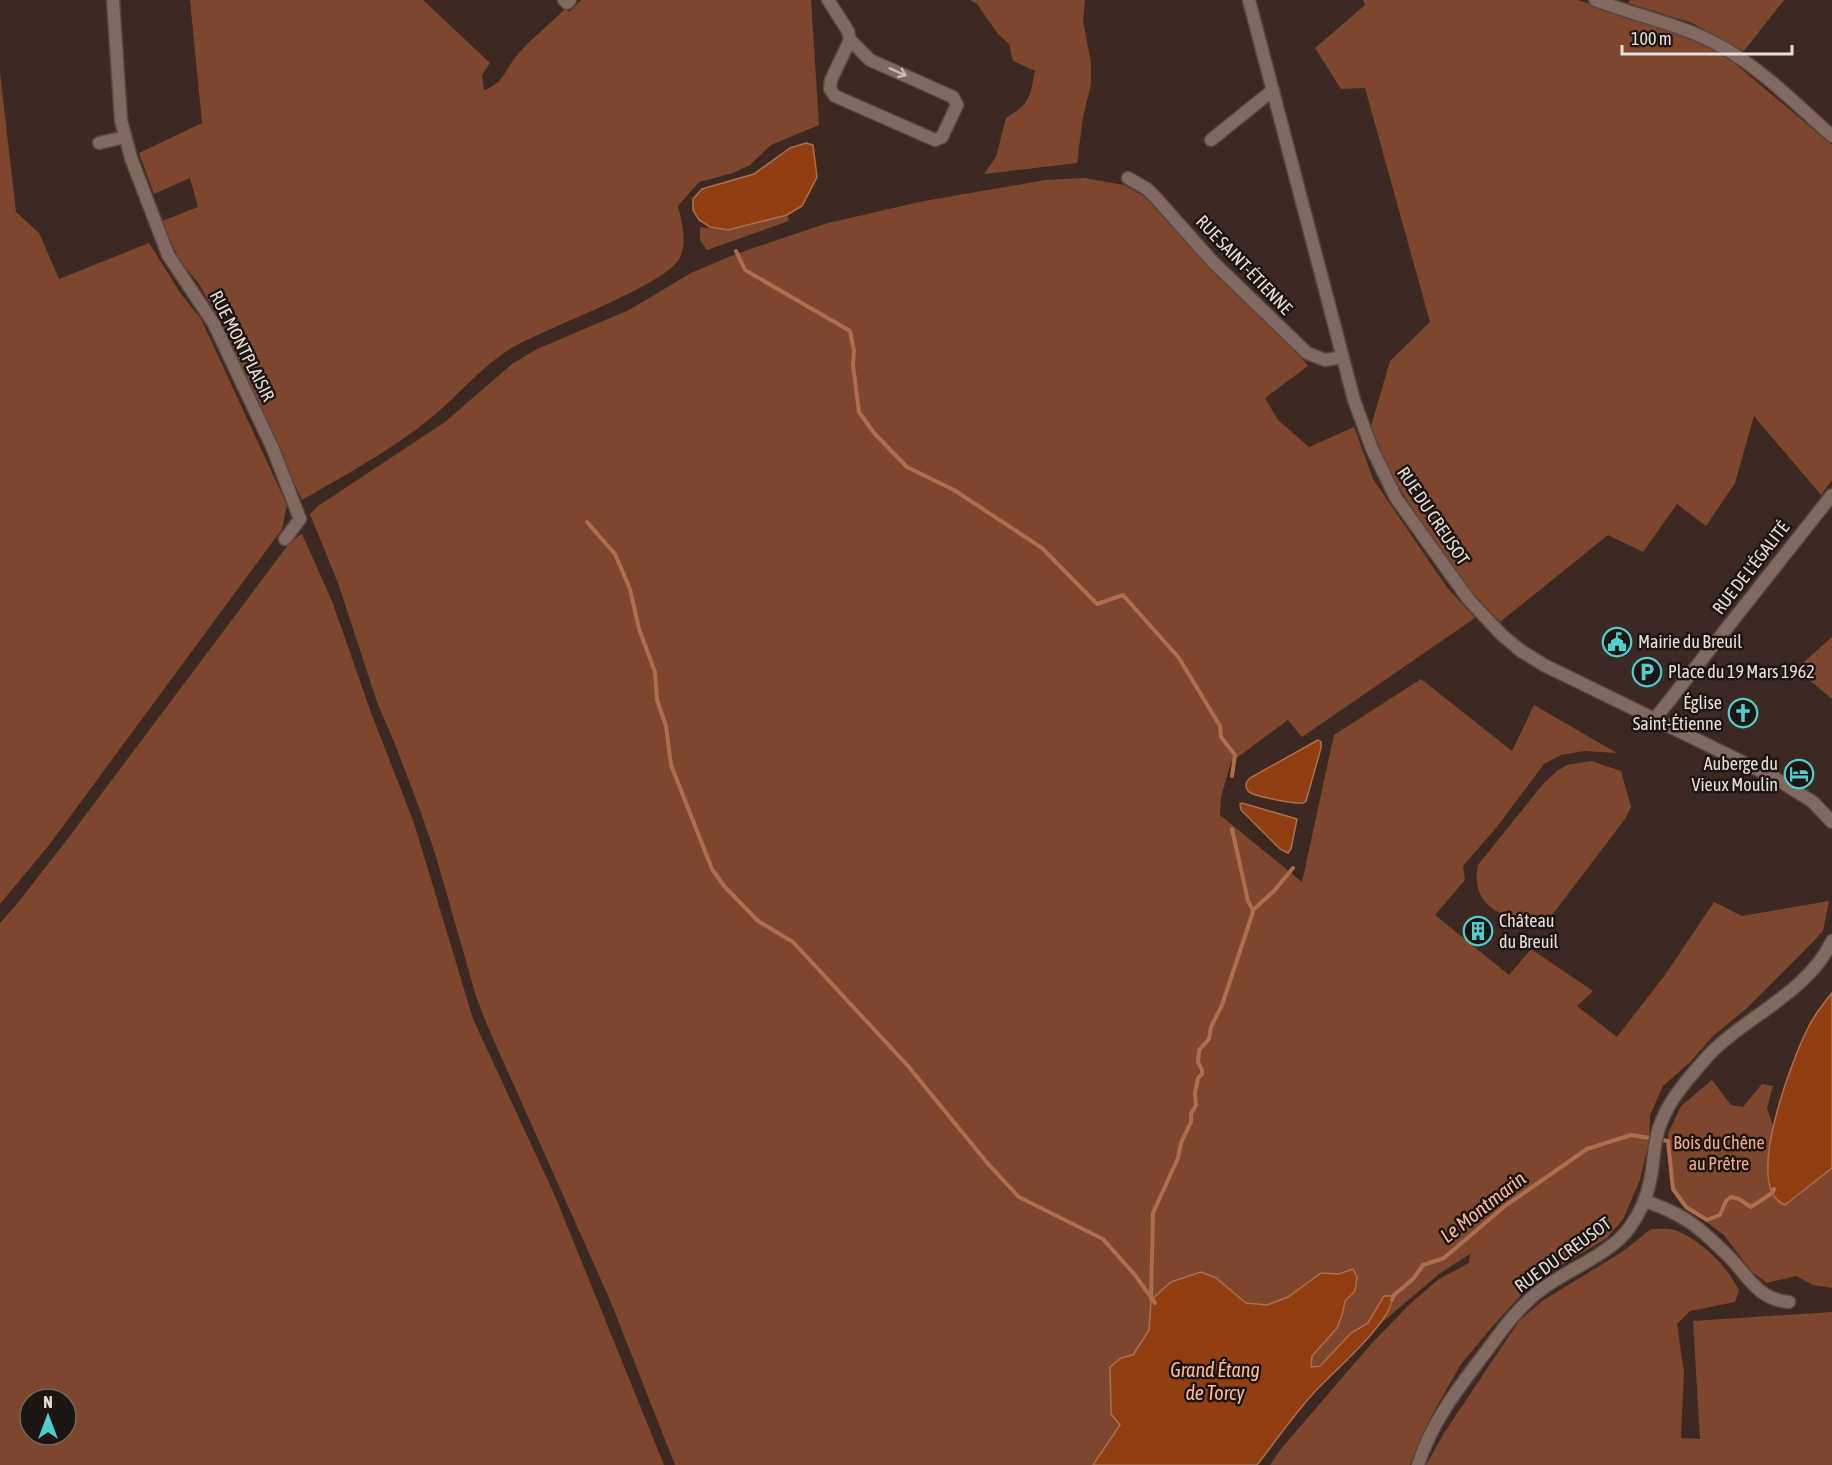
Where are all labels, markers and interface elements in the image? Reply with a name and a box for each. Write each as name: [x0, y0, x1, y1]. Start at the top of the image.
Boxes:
scale bar: [1622, 18, 1792, 56]
text: 100 m: [1631, 28, 1672, 49]
one-way arrow: [888, 67, 906, 79]
street label: RUE SAINT-ÉTIENNE: [1192, 211, 1297, 319]
street label: RUE MONTPLAISIR: [206, 287, 279, 405]
street label: RUE DU CREUSOT: [1393, 463, 1474, 569]
street label: RUE DE L'ÉGALITÉ: [1708, 517, 1794, 618]
public building icon: Mairie du Breuil: [1601, 626, 1633, 658]
place label: Mairie du Breuil: [1638, 631, 1742, 652]
parking icon: Place du 19 Mars 1962: [1631, 656, 1663, 688]
place label: Place du 19 Mars 1962: [1668, 661, 1815, 682]
place label: Église Saint-Étienne: [1633, 692, 1722, 734]
church icon: Église Saint-Étienne: [1727, 697, 1759, 729]
place label: Auberge du Vieux Moulin: [1692, 753, 1778, 795]
hotel icon: Auberge du Vieux Moulin: [1783, 758, 1815, 790]
place label: Château du Breuil: [1499, 910, 1559, 952]
building icon: Château du Breuil: [1462, 915, 1494, 947]
park label: Bois du Chêne au Prêtre: [1673, 1132, 1765, 1174]
water label: Le Montmarin: [1436, 1166, 1530, 1247]
street label: RUE DU CREUSOT: [1510, 1213, 1615, 1297]
water label: Grand Étang de Torcy: [1170, 1358, 1260, 1404]
north arrow: [18, 1387, 78, 1447]
text: N: [43, 1393, 53, 1411]

